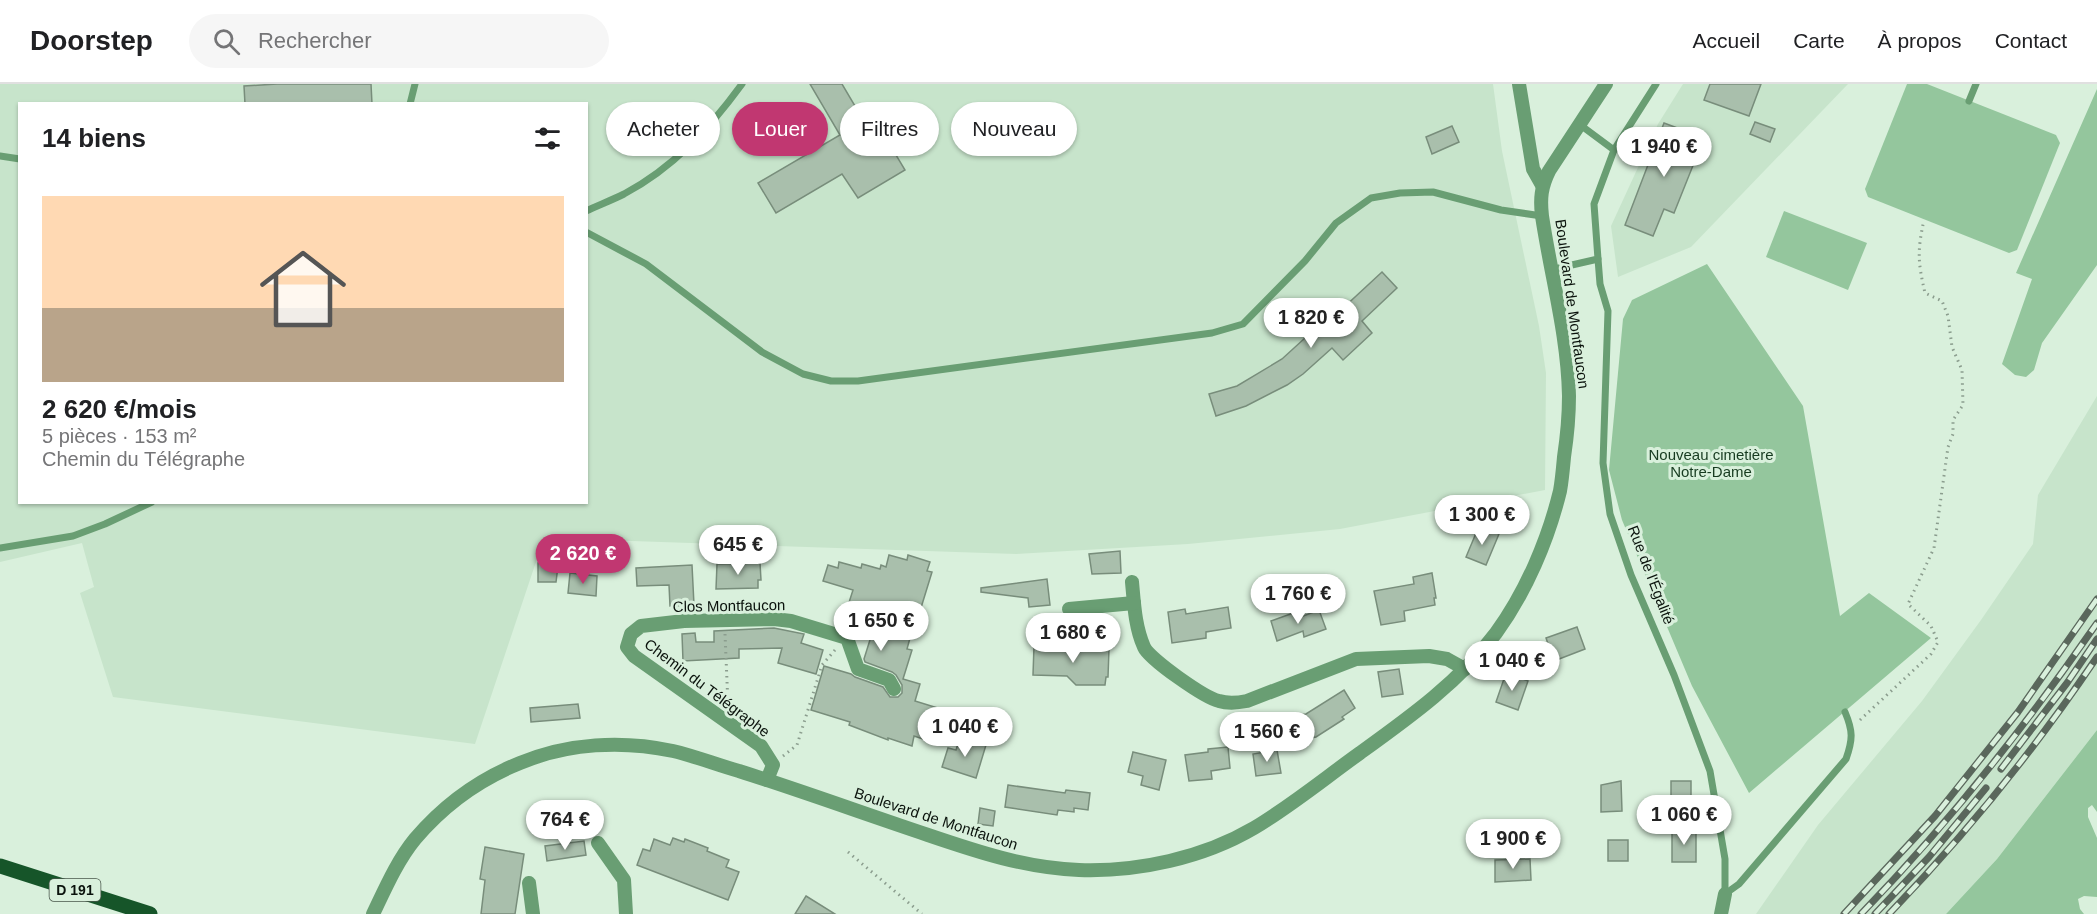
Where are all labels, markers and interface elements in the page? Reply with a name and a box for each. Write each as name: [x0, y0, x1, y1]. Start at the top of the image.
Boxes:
search box: [189, 14, 609, 68]
text: Doorstep: [30, 25, 153, 56]
icon: search: [210, 25, 243, 58]
text: Rechercher: [258, 28, 372, 53]
text: Accueil: [1693, 29, 1760, 52]
text: Carte: [1793, 29, 1845, 52]
text: À propos: [1878, 29, 1962, 52]
text: Contact: [1995, 29, 2067, 52]
chip: Acheter: [606, 102, 720, 156]
chip: Louer: [732, 102, 828, 156]
chip: Filtres: [840, 102, 939, 156]
chip: Nouveau: [951, 102, 1077, 156]
icon: filters: [531, 122, 564, 155]
text: 14 biens: [42, 123, 146, 153]
pin: 1 940 €: [1609, 127, 1719, 178]
text: 1 940 €: [1631, 135, 1697, 157]
street label: Boulevard de Montfaucon: [1552, 218, 1593, 390]
icon: home: [249, 235, 357, 343]
pin: 1 820 €: [1256, 298, 1366, 349]
text: 1 820 €: [1278, 306, 1344, 328]
text: 2 620 €/mois: [42, 394, 197, 424]
text: 5 pièces · 153 m²: [42, 425, 197, 447]
park label: Nouveau cimetière Notre-Dame: [1648, 446, 1774, 480]
text: Chemin du Télégraphe: [42, 448, 245, 470]
pin: 1 300 €: [1427, 495, 1537, 546]
text: 1 300 €: [1449, 503, 1515, 525]
street label: Rue de l'Égalité: [1625, 523, 1678, 627]
pin: 645 €: [696, 525, 780, 576]
text: 645 €: [713, 533, 763, 555]
pin: 2 620 €: [528, 534, 638, 585]
text: 2 620 €: [550, 542, 616, 564]
pin: 1 760 €: [1243, 574, 1353, 625]
text: 1 760 €: [1265, 582, 1331, 604]
street label: Clos Montfaucon: [673, 596, 785, 615]
pin: 1 650 €: [826, 601, 936, 652]
text: 1 650 €: [848, 609, 914, 631]
pin: 1 680 €: [1018, 613, 1128, 664]
text: 1 680 €: [1040, 621, 1106, 643]
street label: Chemin du Télégraphe: [641, 635, 773, 740]
pin: 1 040 €: [1457, 641, 1567, 692]
text: 1 040 €: [1479, 649, 1545, 671]
pin: 1 040 €: [910, 707, 1020, 758]
pin: 1 560 €: [1212, 712, 1322, 763]
text: 1 040 €: [932, 715, 998, 737]
text: 1 560 €: [1234, 720, 1300, 742]
street label: Boulevard de Montfaucon: [852, 784, 1020, 853]
pin: 1 060 €: [1629, 795, 1739, 846]
pin: 764 €: [523, 800, 607, 851]
text: 1 060 €: [1651, 803, 1717, 825]
text: 764 €: [540, 808, 590, 830]
pin: 1 900 €: [1458, 819, 1568, 870]
text: 1 900 €: [1480, 827, 1546, 849]
road number: D 191: [50, 879, 100, 901]

